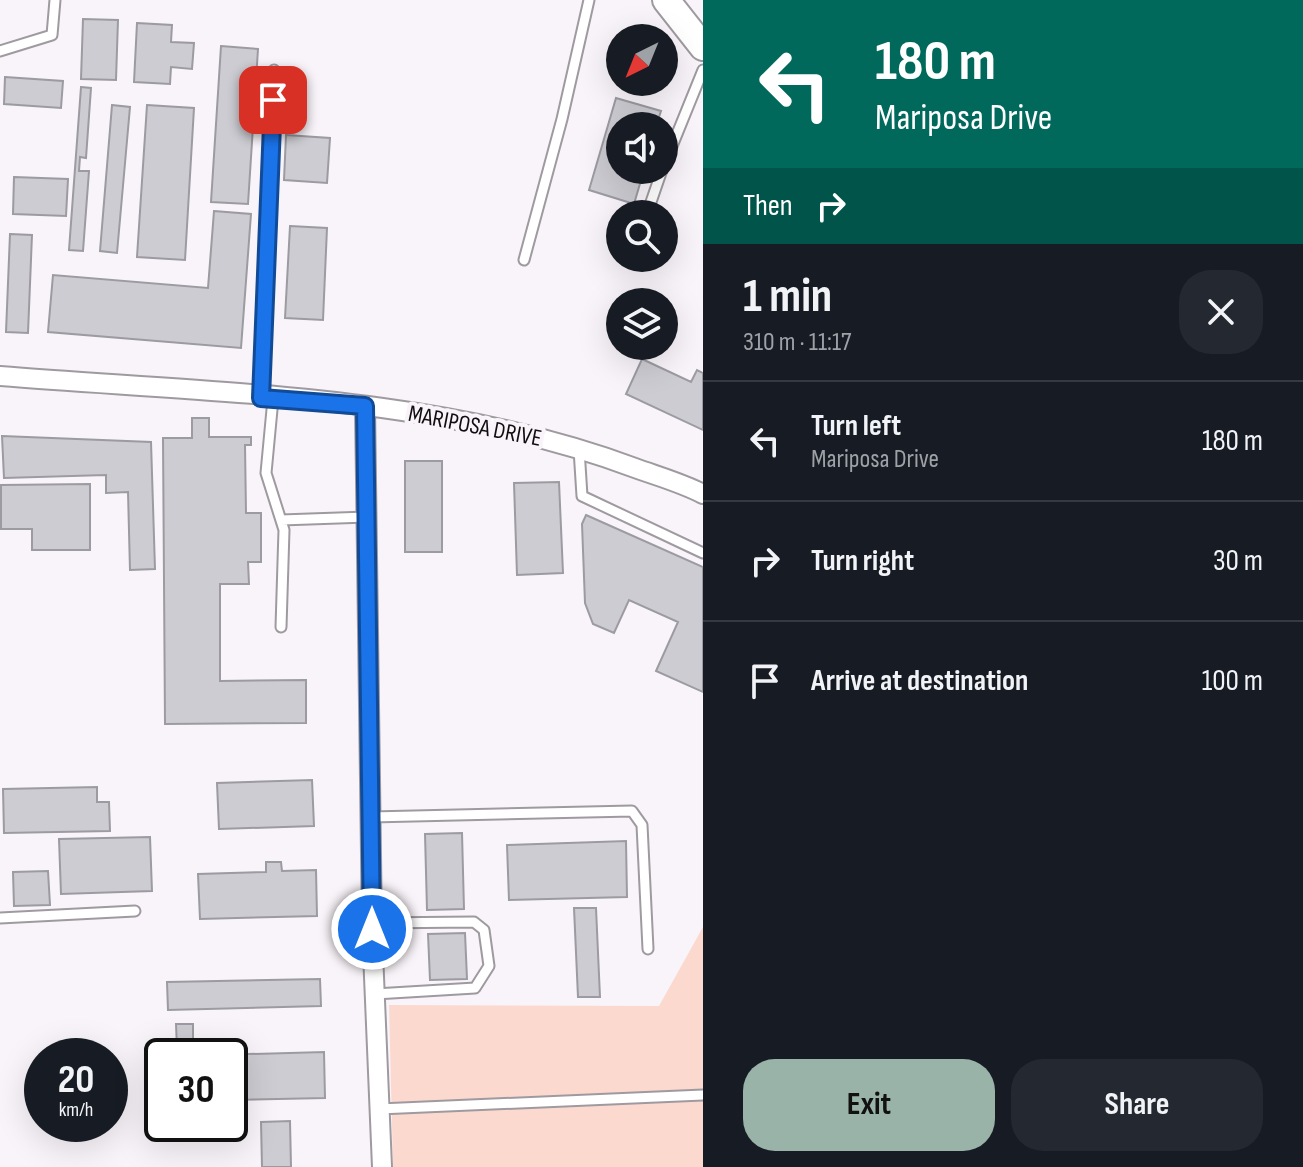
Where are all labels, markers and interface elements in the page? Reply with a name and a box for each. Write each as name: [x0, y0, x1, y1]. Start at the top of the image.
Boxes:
north arrow: [606, 24, 678, 96]
map controls: [606, 24, 678, 360]
text: 180 m: [875, 29, 996, 96]
icon: left: [743, 32, 847, 136]
pin: [239, 66, 307, 134]
icon: arrive: [251, 78, 295, 122]
text: Mariposa Drive: [875, 97, 1052, 140]
button: sound: [606, 112, 678, 184]
icon: right: [809, 184, 853, 228]
text: Then: [743, 188, 793, 224]
button: search: [606, 200, 678, 272]
text: 1 min: [743, 268, 832, 325]
button: close: [1179, 270, 1263, 354]
button: layers: [606, 288, 678, 360]
text: 310 m · 11:17: [743, 327, 851, 358]
street label: MARIPOSA DRIVE: [406, 399, 544, 453]
text: Turn left: [811, 408, 901, 444]
icon: left: [743, 419, 787, 463]
text: 180 m: [1202, 423, 1263, 459]
text: Mariposa Drive: [811, 444, 939, 475]
icon: right: [743, 539, 787, 583]
text: Turn right: [811, 543, 914, 579]
text: 30 m: [1213, 543, 1263, 579]
icon: arrive: [743, 659, 787, 703]
text: Arrive at destination: [811, 663, 1028, 699]
text: 100 m: [1202, 663, 1263, 699]
position arrow: [330, 887, 414, 971]
speed limit sign: 30: [144, 1038, 248, 1142]
text: 20: [58, 1056, 94, 1104]
button: Exit: [743, 1059, 995, 1151]
button: Share: [1011, 1059, 1263, 1151]
text: km/h: [59, 1098, 93, 1122]

